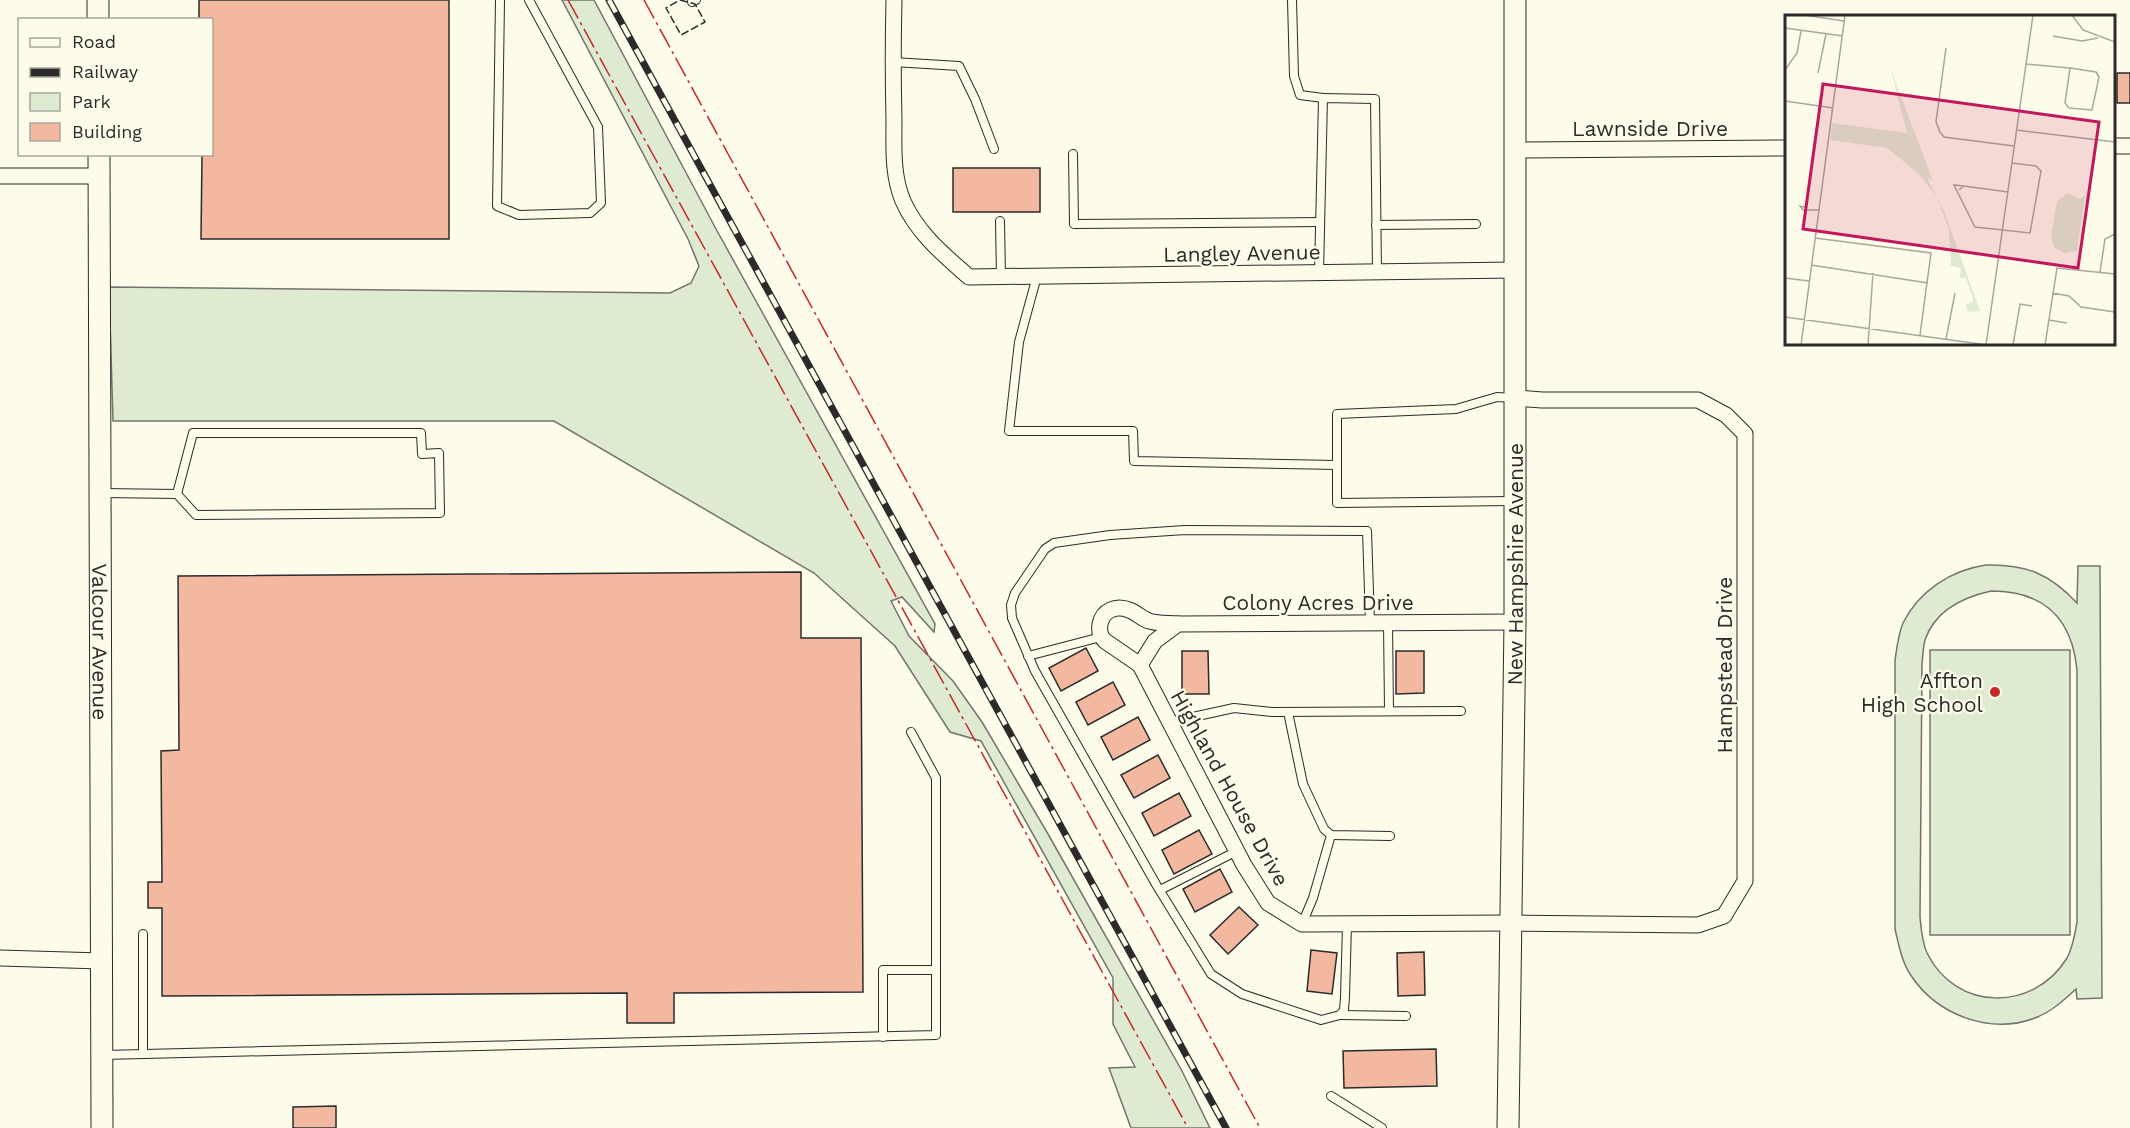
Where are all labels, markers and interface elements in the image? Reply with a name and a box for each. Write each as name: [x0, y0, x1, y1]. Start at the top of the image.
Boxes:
inset map: [1785, 15, 2115, 345]
legend: [18, 18, 213, 156]
text: Road: [72, 31, 116, 52]
text: Railway: [72, 61, 139, 82]
text: Park: [72, 91, 111, 112]
street label: Lawnside Drive: [1572, 116, 1728, 141]
text: Building: [72, 121, 142, 142]
street label: Langley Avenue: [1163, 239, 1321, 267]
street label: New Hampshire Avenue: [1502, 443, 1528, 685]
street label: Valcour Avenue: [88, 564, 113, 720]
street label: Hampstead Drive: [1712, 577, 1737, 753]
street label: Colony Acres Drive: [1222, 590, 1414, 615]
place label: Affton High School: [1861, 668, 1984, 717]
marker: Affton High School: [1988, 685, 2002, 699]
street label: Highland House Drive: [1166, 686, 1294, 890]

